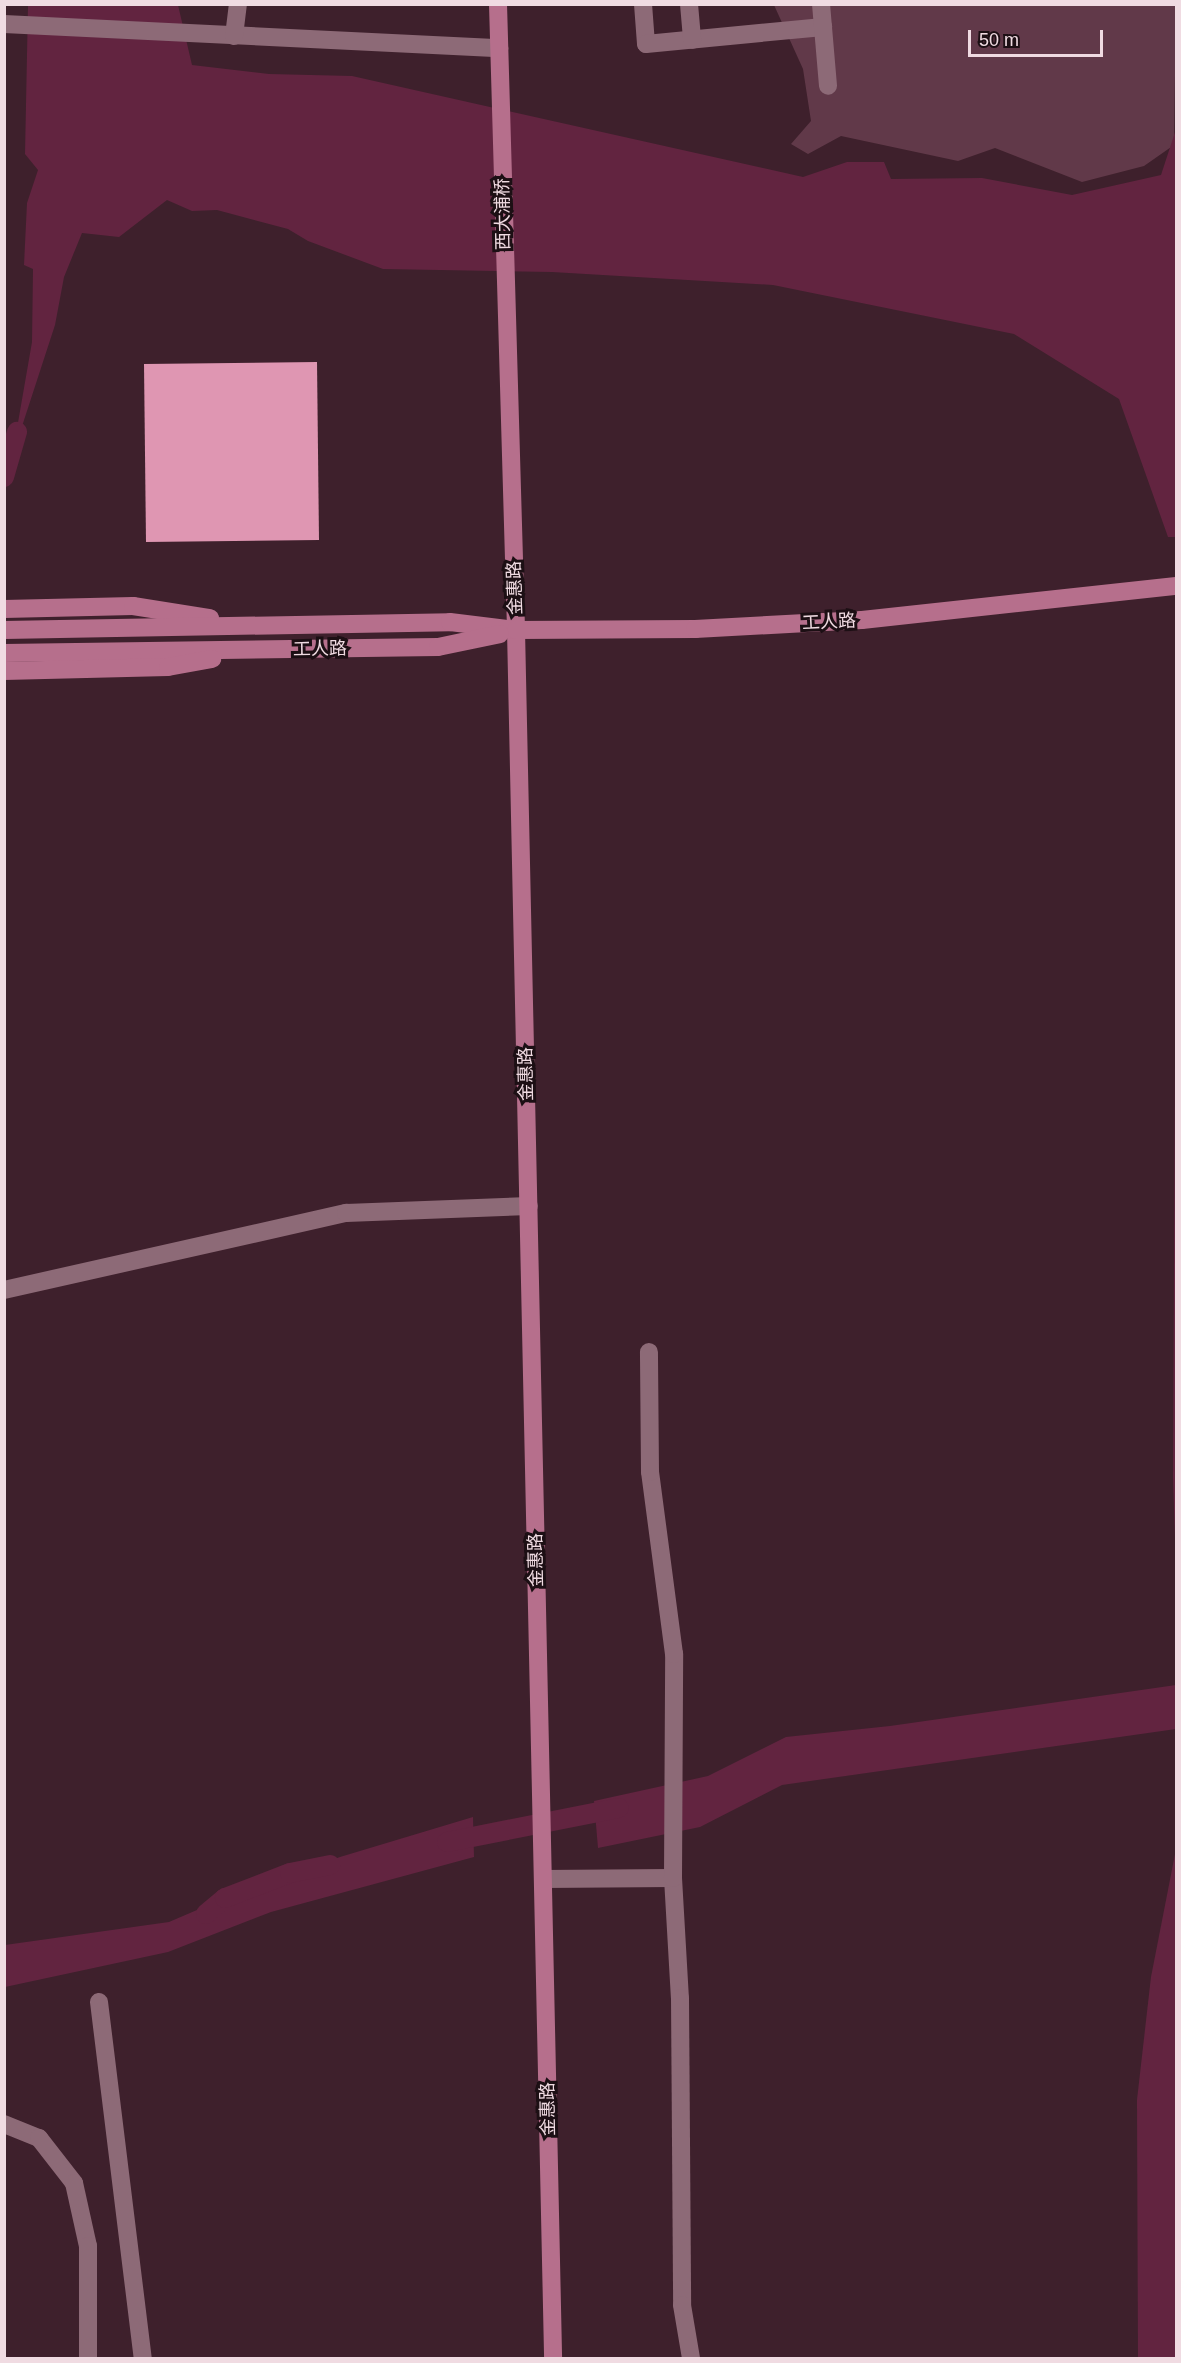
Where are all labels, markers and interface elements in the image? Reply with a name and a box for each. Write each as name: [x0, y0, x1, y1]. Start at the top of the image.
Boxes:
scale bar: [971, 18, 1106, 56]
text: 50 m: [979, 30, 1019, 50]
street label: 西大浦桥: [492, 178, 514, 250]
street label: 金惠路: [503, 561, 527, 615]
street label: 工人路: [801, 610, 857, 634]
street label: 工人路: [293, 638, 347, 660]
street label: 金惠路: [515, 1047, 537, 1101]
street label: 金惠路: [525, 1533, 547, 1587]
street label: 金惠路: [537, 2082, 559, 2136]

